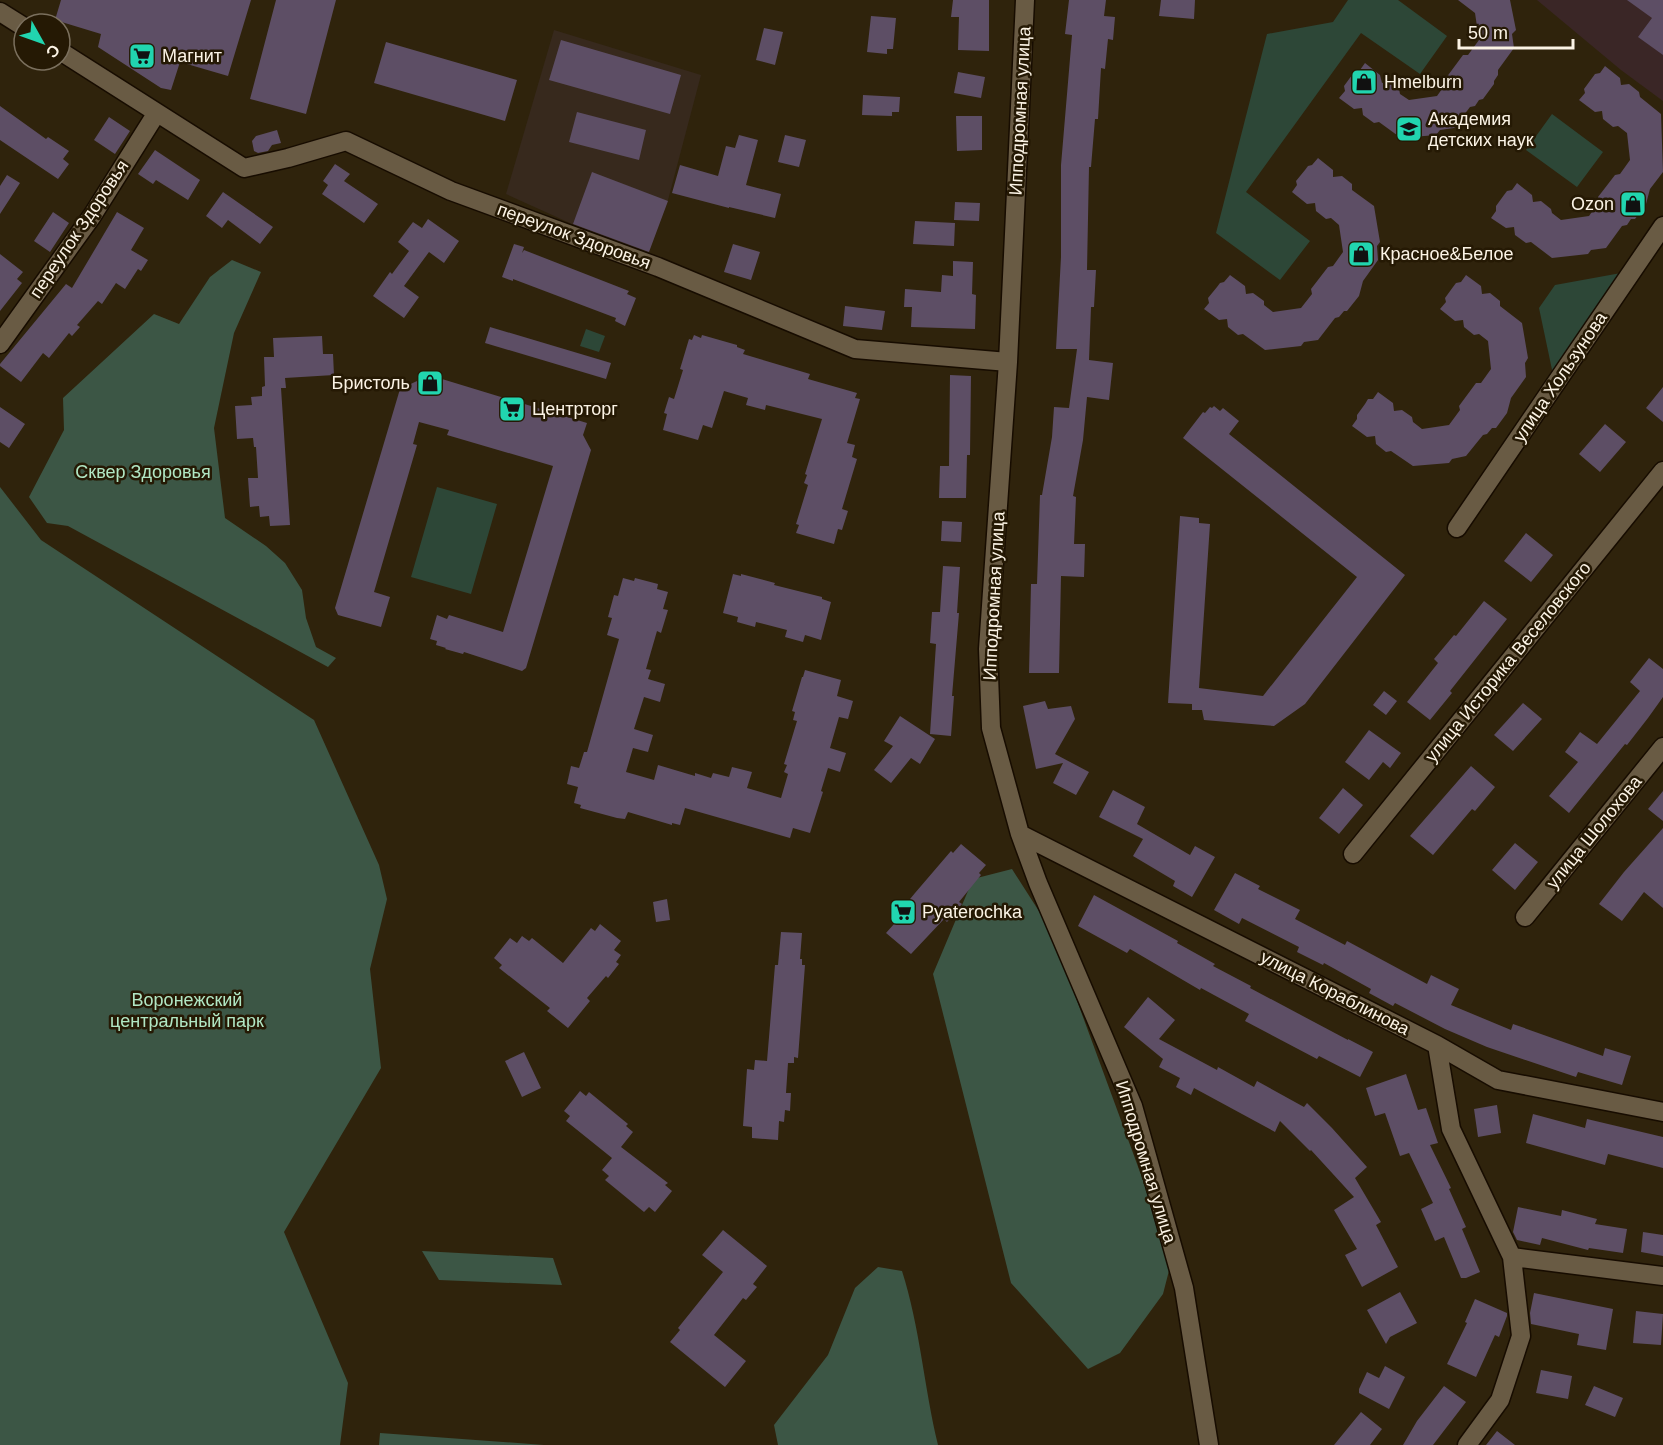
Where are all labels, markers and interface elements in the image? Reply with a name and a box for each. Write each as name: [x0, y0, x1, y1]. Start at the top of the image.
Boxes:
north arrow: [12, 12, 72, 72]
scale bar: [1459, 12, 1573, 50]
text: 50 m: [1468, 23, 1508, 43]
street label: Ипподромная улица: [1006, 25, 1034, 196]
text: С: [43, 41, 63, 62]
supermarket icon: Магнит: [127, 41, 157, 71]
place label: Магнит: [162, 46, 222, 66]
shop icon: Hmelburn: [1349, 67, 1379, 97]
place label: Hmelburn: [1384, 72, 1462, 92]
place label: Академия детских наук: [1428, 109, 1534, 150]
school or university icon: Академия детских наук: [1394, 114, 1424, 144]
street label: переулок Здоровья: [25, 156, 133, 302]
shop icon: Ozon: [1618, 189, 1648, 219]
place label: Ozon: [1571, 194, 1614, 214]
street label: переулок Здоровья: [495, 199, 653, 273]
shop icon: Красное&Белое: [1346, 239, 1376, 269]
place label: Красное&Белое: [1380, 244, 1513, 264]
street label: улица Хользунова: [1509, 308, 1611, 446]
shop icon: Бристоль: [415, 368, 445, 398]
place label: Бристоль: [332, 373, 410, 393]
supermarket icon: Центрторг: [497, 394, 527, 424]
place label: Центрторг: [532, 399, 618, 419]
park label: Сквер Здоровья: [75, 462, 211, 482]
street label: Ипподромная улица: [980, 510, 1008, 681]
street label: улица Историка Веселовского: [1421, 558, 1595, 766]
street label: улица Шолохова: [1542, 771, 1646, 892]
supermarket icon: Pyaterochka: [888, 897, 918, 927]
place label: Pyaterochka: [922, 902, 1023, 922]
street label: улица Кораблинова: [1257, 947, 1414, 1040]
park label: Воронежский центральный парк: [110, 990, 264, 1031]
street label: Ипподромная улица: [1112, 1078, 1181, 1247]

